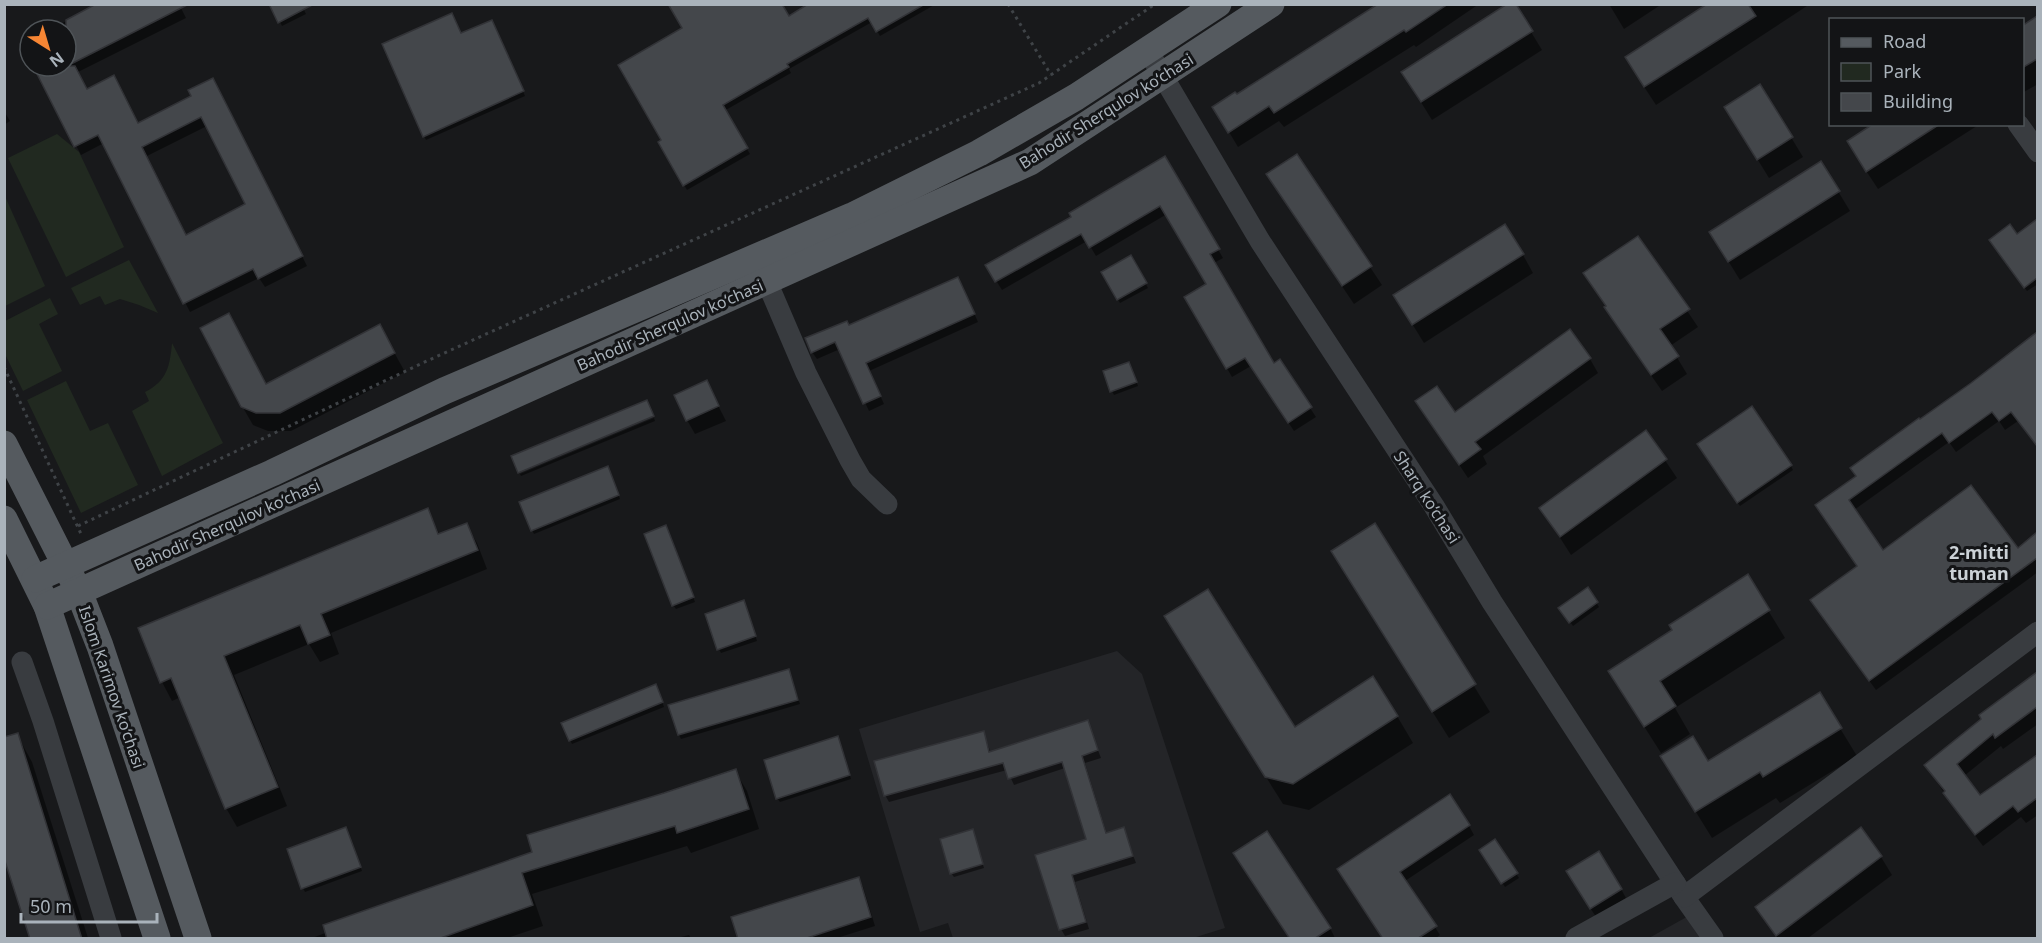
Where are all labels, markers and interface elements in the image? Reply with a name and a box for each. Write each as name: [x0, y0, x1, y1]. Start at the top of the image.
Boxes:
north arrow: [18, 18, 78, 78]
legend: [1829, 18, 2024, 126]
text: Road: [1883, 29, 1926, 53]
text: N: [45, 47, 69, 73]
street label: Bahodir Sherqulov ko‘chasi: [1015, 48, 1197, 174]
text: Park: [1883, 59, 1921, 83]
text: Building: [1883, 89, 1953, 113]
street label: Bahodir Sherqulov ko‘chasi: [573, 274, 767, 376]
street label: Sharq ko‘chasi: [1389, 446, 1465, 548]
street label: Bahodir Sherqulov ko‘chasi: [130, 474, 324, 576]
district label: 2-mitti tuman: [1949, 540, 2009, 585]
street label: Islom Karimov ko‘chasi: [74, 603, 150, 771]
scale bar: [21, 886, 158, 924]
text: 50 m: [30, 894, 72, 918]

